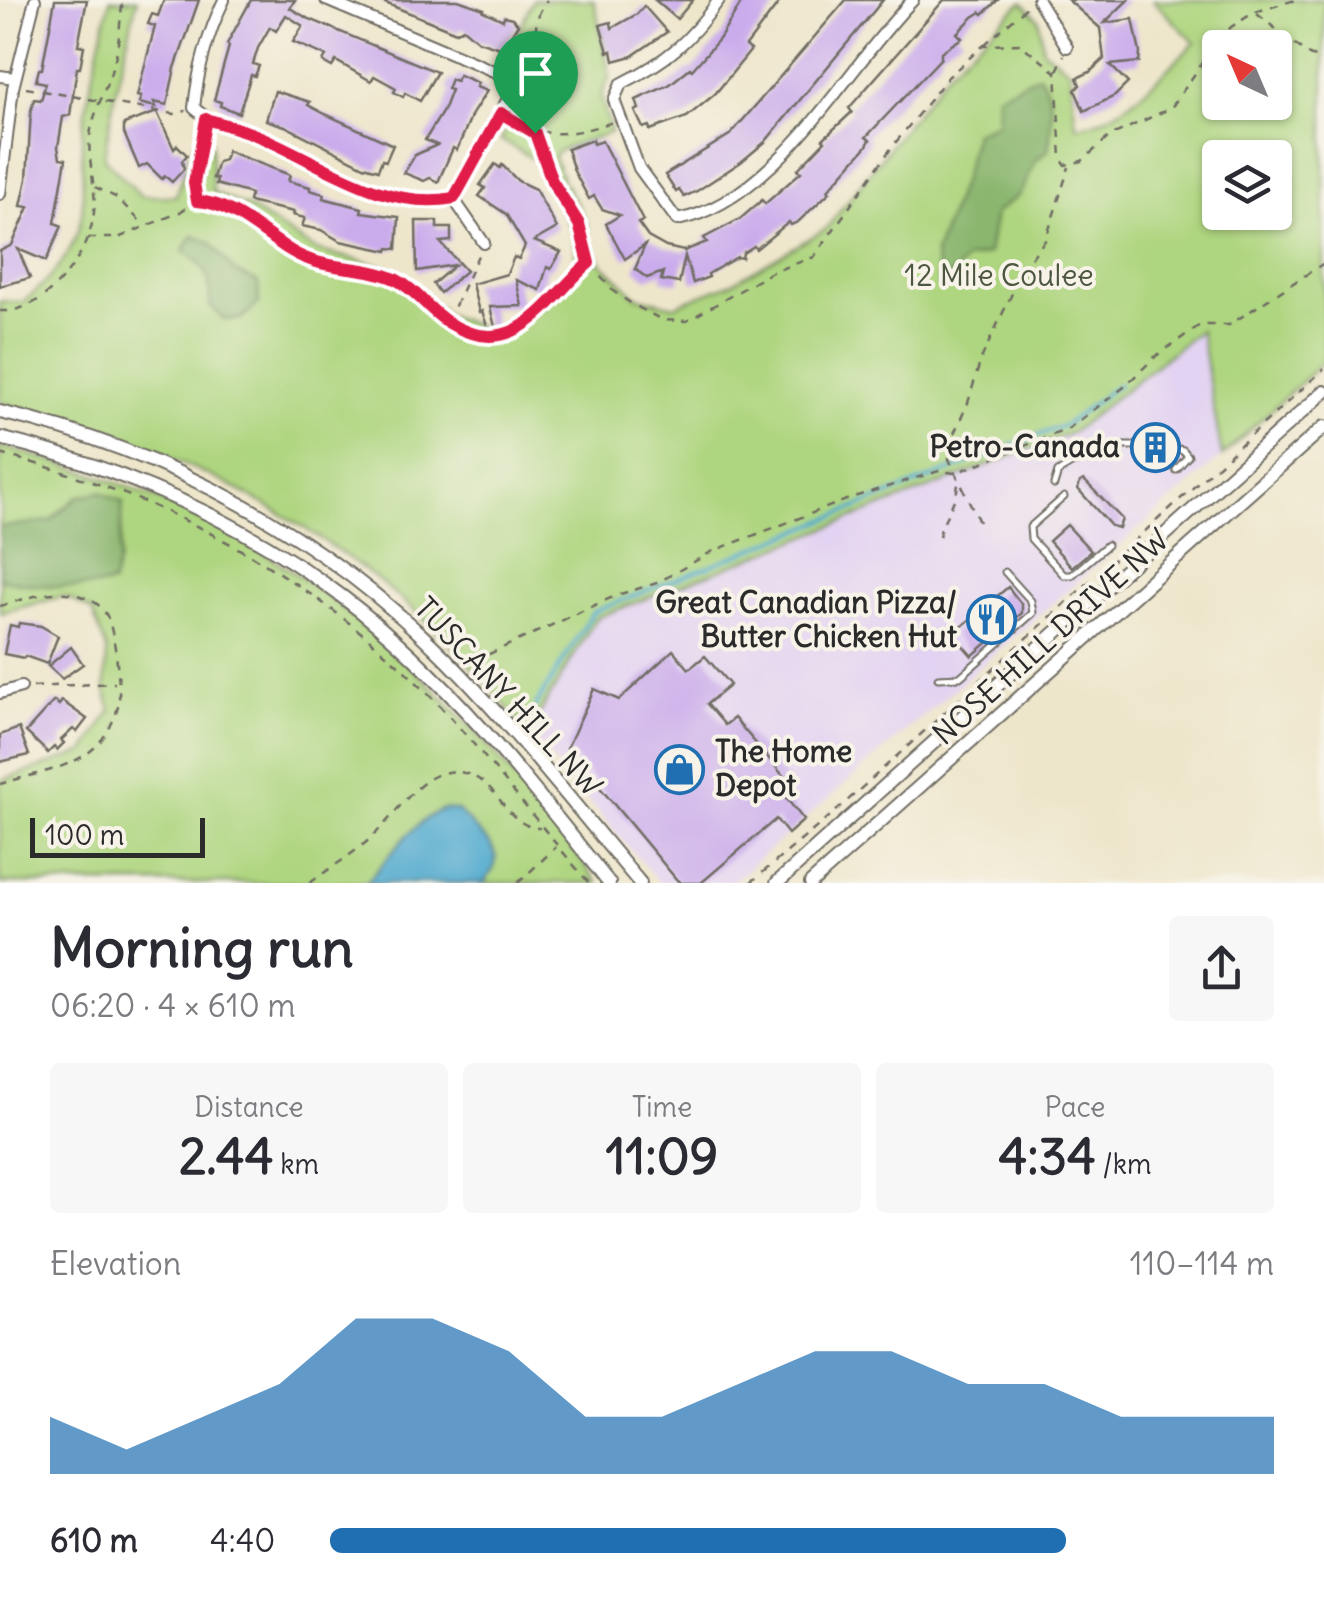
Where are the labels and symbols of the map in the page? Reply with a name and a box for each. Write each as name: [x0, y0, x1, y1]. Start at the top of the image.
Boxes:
north arrow: [1202, 30, 1292, 120]
pin: [493, 31, 578, 134]
park label: 12 Mile Coulee: [904, 256, 1094, 294]
building icon: Petro-Canada: [1129, 421, 1181, 473]
place label: Petro-Canada: [929, 427, 1120, 465]
street label: NOSE HILL DRIVE NW: [924, 520, 1176, 752]
place label: Great Canadian Pizza/ Butter Chicken Hut: [655, 583, 957, 655]
street label: TUSCANY HILL NW: [407, 589, 611, 804]
restaurant icon: Great Canadian Pizza/ Butter Chicken Hut: [966, 594, 1018, 646]
place label: The Home Depot: [715, 732, 852, 804]
shop icon: The Home Depot: [654, 743, 706, 795]
scale bar: [30, 813, 205, 858]

